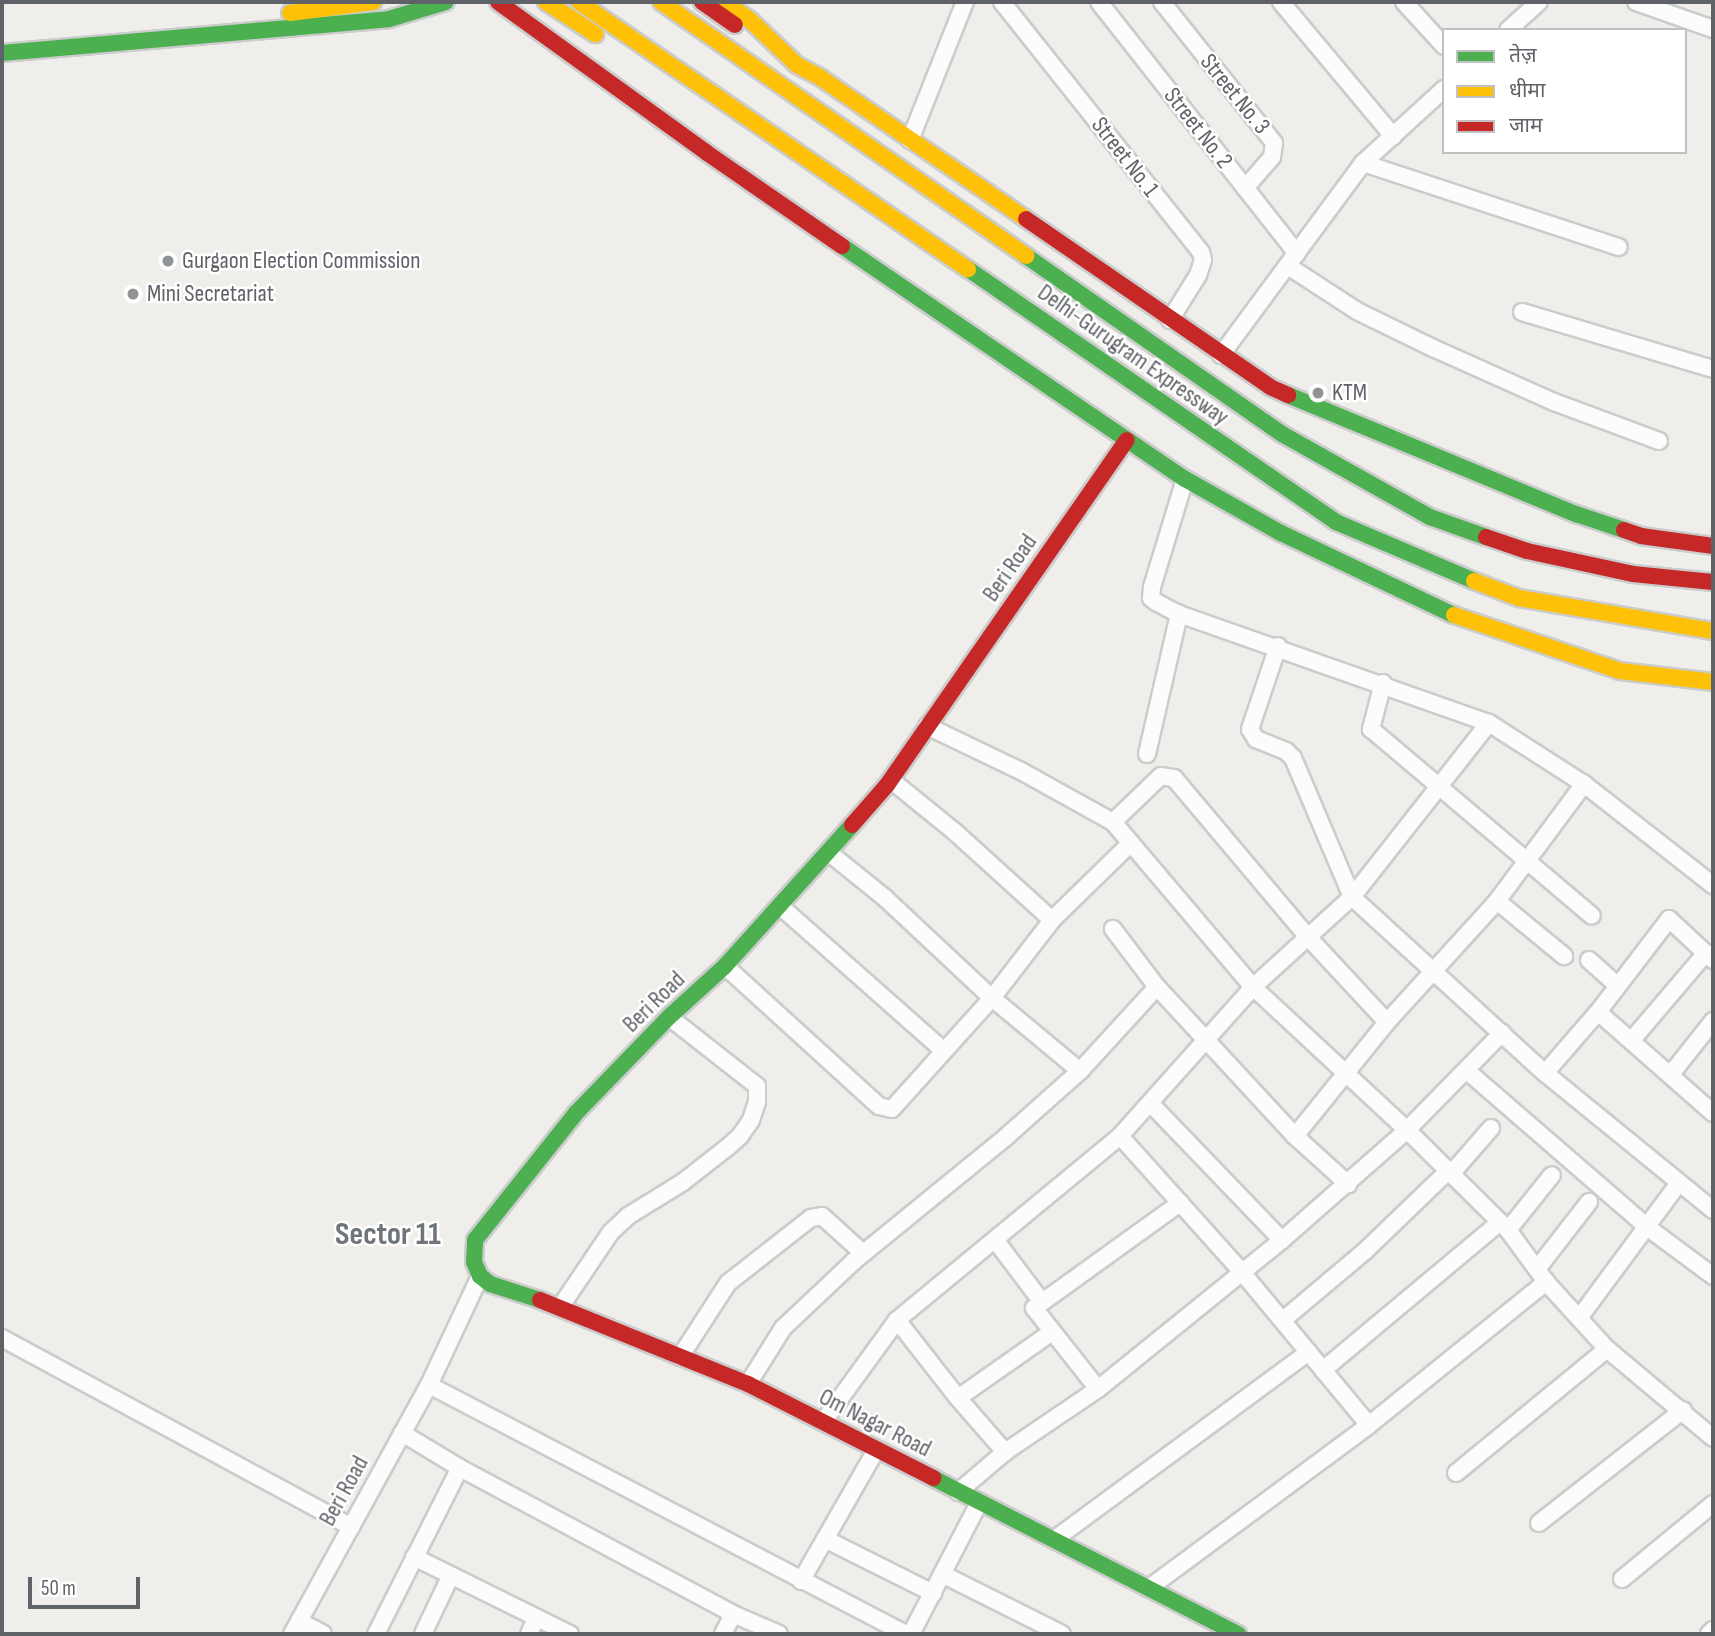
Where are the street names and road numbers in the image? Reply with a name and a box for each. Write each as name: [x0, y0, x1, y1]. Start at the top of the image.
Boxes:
street label: Street No. 3: [1194, 48, 1276, 140]
street label: Street No. 2: [1158, 82, 1238, 174]
street label: Street No. 1: [1085, 111, 1165, 203]
street label: Delhi-Gurugram Expressway: [1032, 278, 1234, 432]
street label: Beri Road: [977, 529, 1043, 607]
street label: Beri Road: [617, 965, 691, 1039]
street label: Om Nagar Road: [814, 1383, 936, 1463]
street label: Beri Road: [313, 1451, 375, 1531]

